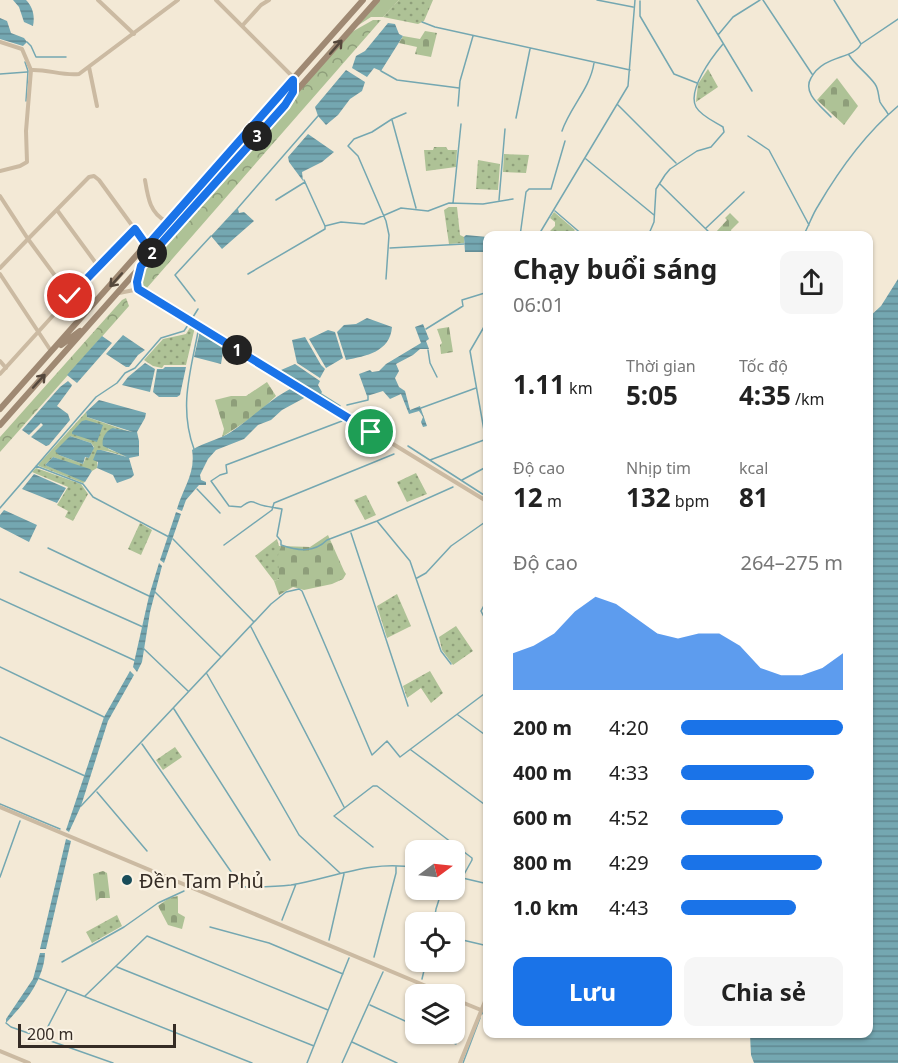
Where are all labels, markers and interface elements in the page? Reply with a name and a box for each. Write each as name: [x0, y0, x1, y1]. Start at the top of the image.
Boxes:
one-way arrow: [329, 39, 342, 55]
pin: 3: [242, 121, 272, 151]
text: 3: [252, 125, 262, 147]
pin: 2: [137, 238, 167, 268]
text: 2: [147, 242, 157, 264]
text: Chạy buổi sáng: [513, 250, 717, 287]
button: share: [780, 251, 843, 314]
pin: [44, 270, 95, 321]
one-way arrow: [109, 272, 123, 287]
icon: check: [53, 279, 86, 312]
text: 06:01: [513, 291, 564, 318]
pin: 1: [222, 335, 252, 365]
text: 1: [232, 339, 242, 361]
text: Thời gian: [626, 355, 696, 377]
text: Tốc độ: [739, 355, 788, 377]
text: 1.11: [513, 366, 565, 402]
one-way arrow: [32, 374, 46, 389]
text: km: [565, 377, 593, 399]
text: 5:05: [626, 377, 678, 413]
text: 4:35: [739, 377, 791, 413]
text: /km: [791, 388, 825, 410]
pin: [345, 406, 396, 457]
icon: arrive: [354, 415, 387, 448]
text: Độ cao: [513, 457, 565, 479]
text: Nhịp tim: [626, 457, 691, 479]
text: kcal: [739, 457, 768, 479]
text: 12: [513, 479, 543, 515]
text: 132: [626, 479, 671, 515]
text: 81: [739, 479, 769, 515]
text: m: [543, 490, 562, 512]
text: bpm: [671, 490, 709, 512]
text: Độ cao: [513, 549, 578, 576]
text: 264–275 m: [740, 549, 843, 576]
text: 200 m: [513, 714, 572, 741]
text: 4:20: [609, 714, 649, 741]
text: 400 m: [513, 759, 572, 786]
text: 4:33: [609, 759, 649, 786]
text: 600 m: [513, 804, 572, 831]
text: 4:52: [609, 804, 649, 831]
north arrow: [405, 840, 465, 900]
map controls: [405, 840, 465, 1044]
text: 800 m: [513, 849, 572, 876]
text: 4:29: [609, 849, 649, 876]
place label: Đền Tam Phủ: [139, 867, 264, 894]
marker: Đền Tam Phủ: [120, 873, 134, 887]
text: 1.0 km: [513, 894, 579, 921]
text: 4:43: [609, 894, 649, 921]
button: locate: [405, 912, 465, 972]
button: Lưu: [513, 957, 672, 1026]
button: Chia sẻ: [684, 957, 843, 1026]
button: layers: [405, 984, 465, 1044]
scale bar: [18, 1021, 176, 1048]
text: 200 m: [27, 1023, 74, 1045]

